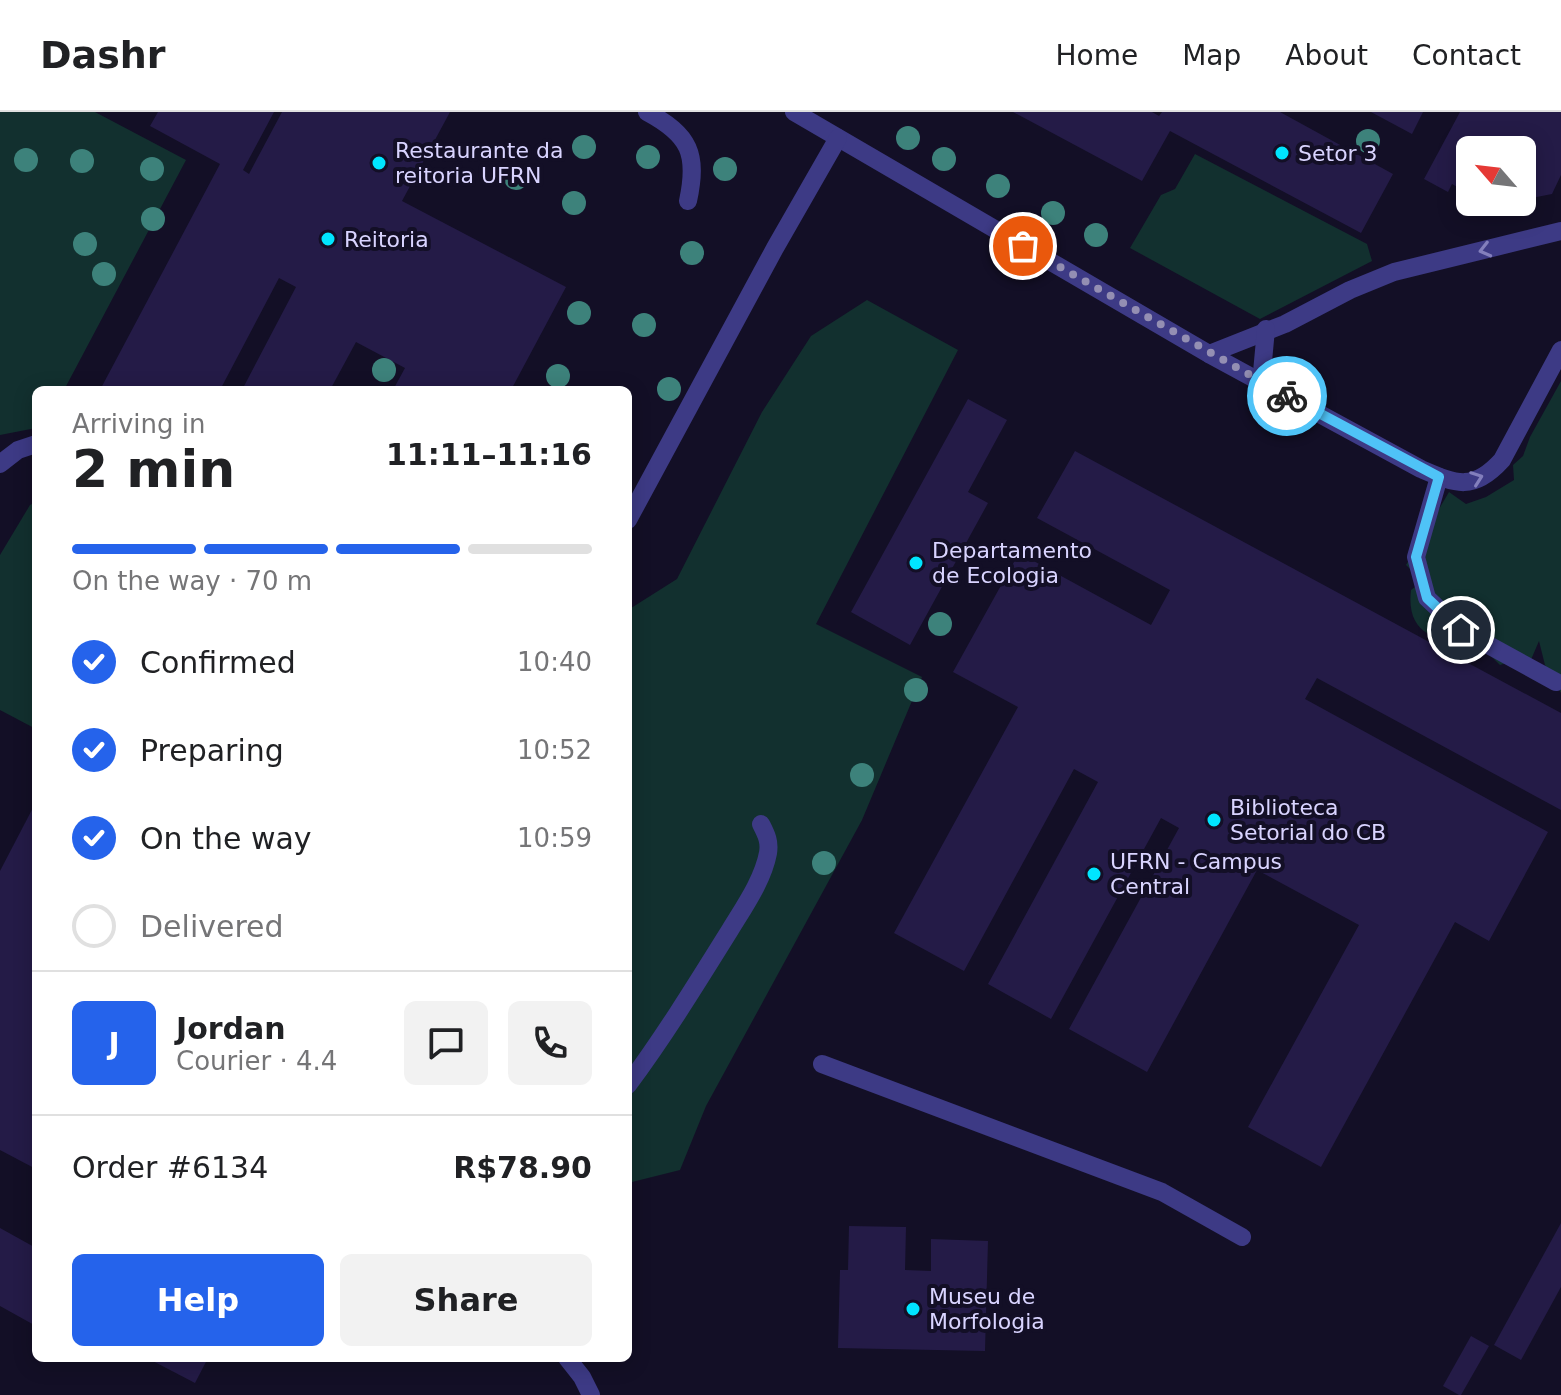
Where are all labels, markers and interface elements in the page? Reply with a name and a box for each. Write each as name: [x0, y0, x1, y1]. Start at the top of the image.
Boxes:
text: Dashr: [40, 33, 166, 77]
text: Home: [1055, 39, 1138, 72]
text: Map: [1182, 39, 1241, 72]
text: About: [1285, 39, 1368, 72]
text: Contact: [1412, 39, 1521, 72]
north arrow: [1456, 136, 1536, 216]
map controls: [1456, 136, 1536, 216]
place label: Restaurante da reitoria UFRN: [395, 138, 563, 188]
place label: Setor 3: [1298, 141, 1378, 166]
marker: Setor 3: [1273, 144, 1291, 162]
marker: Restaurante da reitoria UFRN: [370, 154, 388, 172]
pin: [989, 212, 1057, 280]
icon: bag: [1001, 224, 1045, 268]
place label: Reitoria: [344, 227, 429, 252]
marker: Reitoria: [319, 230, 337, 248]
one-way arrow: [1479, 240, 1493, 257]
courier: [1247, 356, 1327, 436]
icon: bike: [1265, 374, 1309, 418]
text: Arriving in: [72, 409, 206, 439]
text: 11:11–11:16: [386, 437, 592, 472]
text: 2 min: [72, 439, 235, 499]
one-way arrow: [1470, 471, 1484, 488]
place label: Departamento de Ecologia: [932, 538, 1092, 588]
marker: Departamento de Ecologia: [907, 554, 925, 572]
text: On the way · 70 m: [72, 566, 312, 596]
pin: [1427, 596, 1495, 664]
icon: home: [1439, 608, 1483, 652]
icon: check: [72, 640, 116, 684]
text: Confirmed: [140, 645, 296, 680]
text: 10:40: [517, 647, 592, 677]
icon: check: [72, 728, 116, 772]
text: Preparing: [140, 733, 284, 768]
text: 10:52: [517, 735, 592, 765]
place label: Biblioteca Setorial do CB: [1230, 795, 1386, 845]
marker: Biblioteca Setorial do CB: [1205, 811, 1223, 829]
icon: check: [72, 816, 116, 860]
text: On the way: [140, 821, 312, 856]
text: 10:59: [517, 823, 592, 853]
place label: UFRN - Campus Central: [1110, 849, 1282, 899]
marker: UFRN - Campus Central: [1085, 865, 1103, 883]
text: Delivered: [140, 909, 284, 944]
button: chat: [404, 1001, 488, 1085]
button: phone: [508, 1001, 592, 1085]
text: Jordan: [176, 1011, 286, 1046]
text: J: [108, 1026, 120, 1061]
text: Courier · 4.4: [176, 1046, 337, 1076]
text: Order #6134: [72, 1150, 268, 1185]
text: R$78.90: [453, 1150, 592, 1185]
button: Help: [72, 1254, 324, 1346]
button: Share: [340, 1254, 592, 1346]
place label: Museu de Morfologia: [929, 1284, 1045, 1334]
marker: Museu de Morfologia: [904, 1300, 922, 1318]

